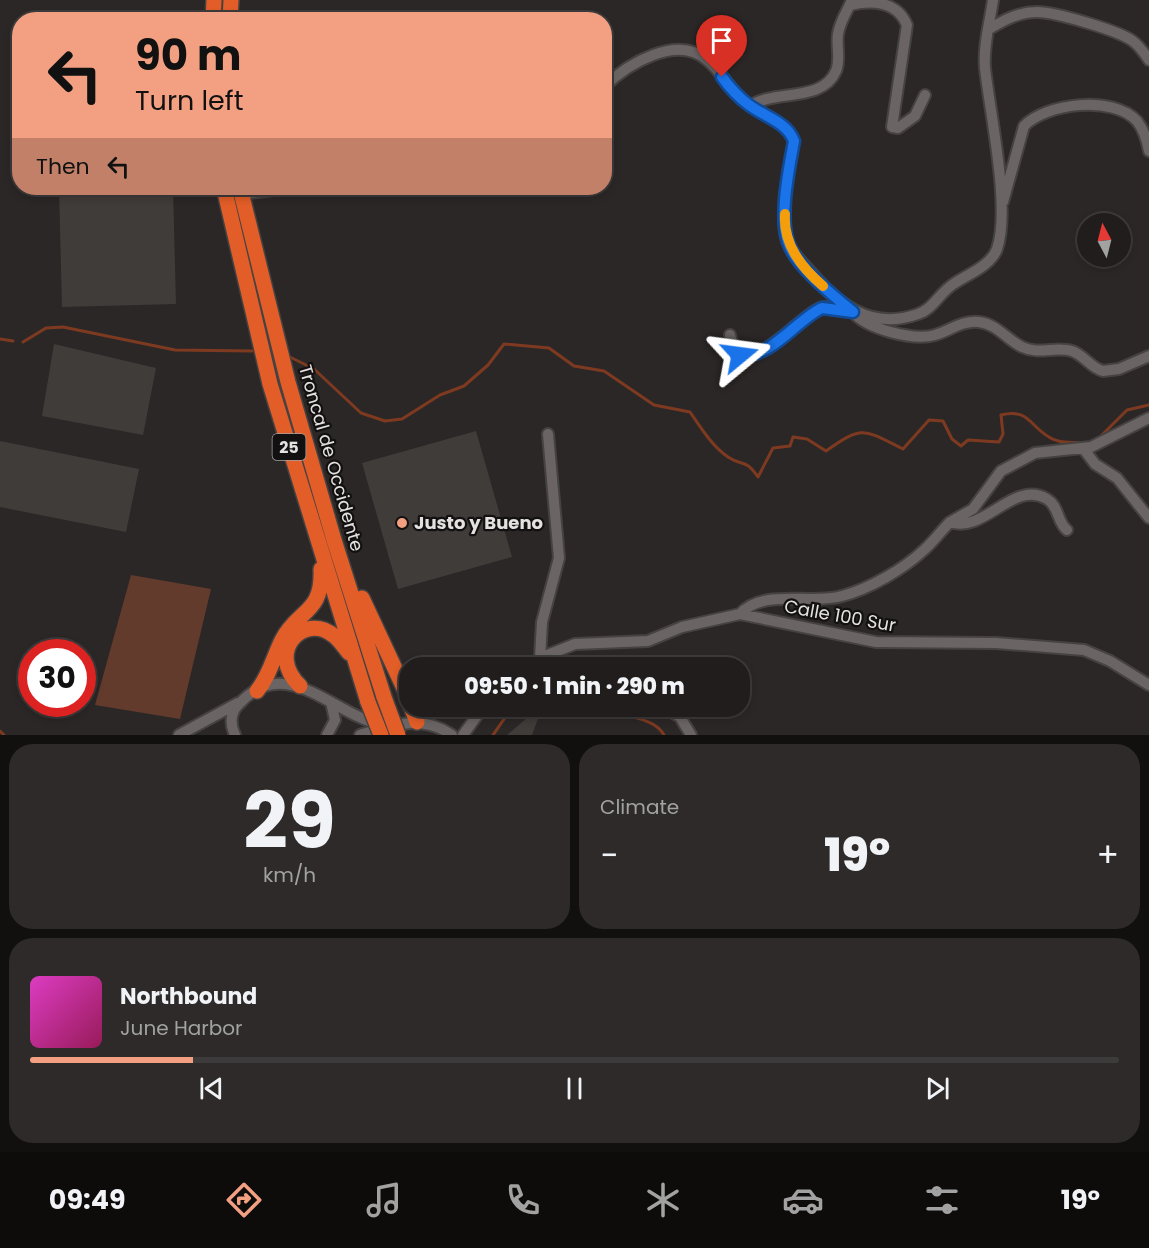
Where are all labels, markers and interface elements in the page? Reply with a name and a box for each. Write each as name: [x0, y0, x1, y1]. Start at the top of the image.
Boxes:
pin: [696, 15, 747, 77]
icon: arrive: [705, 24, 738, 57]
text: 90 m: [135, 26, 242, 85]
icon: left: [36, 36, 114, 114]
text: Turn left: [135, 82, 244, 119]
icon: left: [102, 150, 135, 183]
text: Then: [36, 151, 90, 182]
north arrow: [1077, 213, 1131, 267]
map controls: [1077, 213, 1131, 267]
position arrow: [708, 323, 772, 387]
street label: Troncal de Occidente: [293, 362, 370, 554]
road number: 25: [272, 434, 306, 460]
place label: Justo y Bueno: [414, 510, 543, 535]
marker: Justo y Bueno: [395, 516, 409, 530]
street label: Calle 100 Sur: [782, 593, 898, 638]
speed limit sign: 30: [18, 639, 96, 717]
text: 09:50 · 1 min · 290 m: [464, 671, 685, 702]
text: 29: [243, 766, 336, 875]
text: Climate: [600, 793, 679, 821]
text: 19°: [824, 824, 890, 887]
text: −: [600, 832, 618, 879]
text: +: [1096, 832, 1119, 879]
text: km/h: [263, 861, 316, 889]
text: Northbound: [120, 981, 257, 1012]
text: June Harbor: [120, 1014, 243, 1042]
icon: previous: [195, 1072, 228, 1105]
icon: pause: [558, 1072, 591, 1105]
icon: next: [921, 1072, 954, 1105]
icon: directions: [223, 1179, 265, 1221]
icon: music: [363, 1179, 405, 1221]
icon: phone: [502, 1179, 544, 1221]
icon: climate: [642, 1179, 684, 1221]
icon: car: [782, 1179, 824, 1221]
icon: filters: [921, 1179, 963, 1221]
text: 09:49: [49, 1181, 126, 1218]
text: 19°: [1061, 1181, 1100, 1218]

